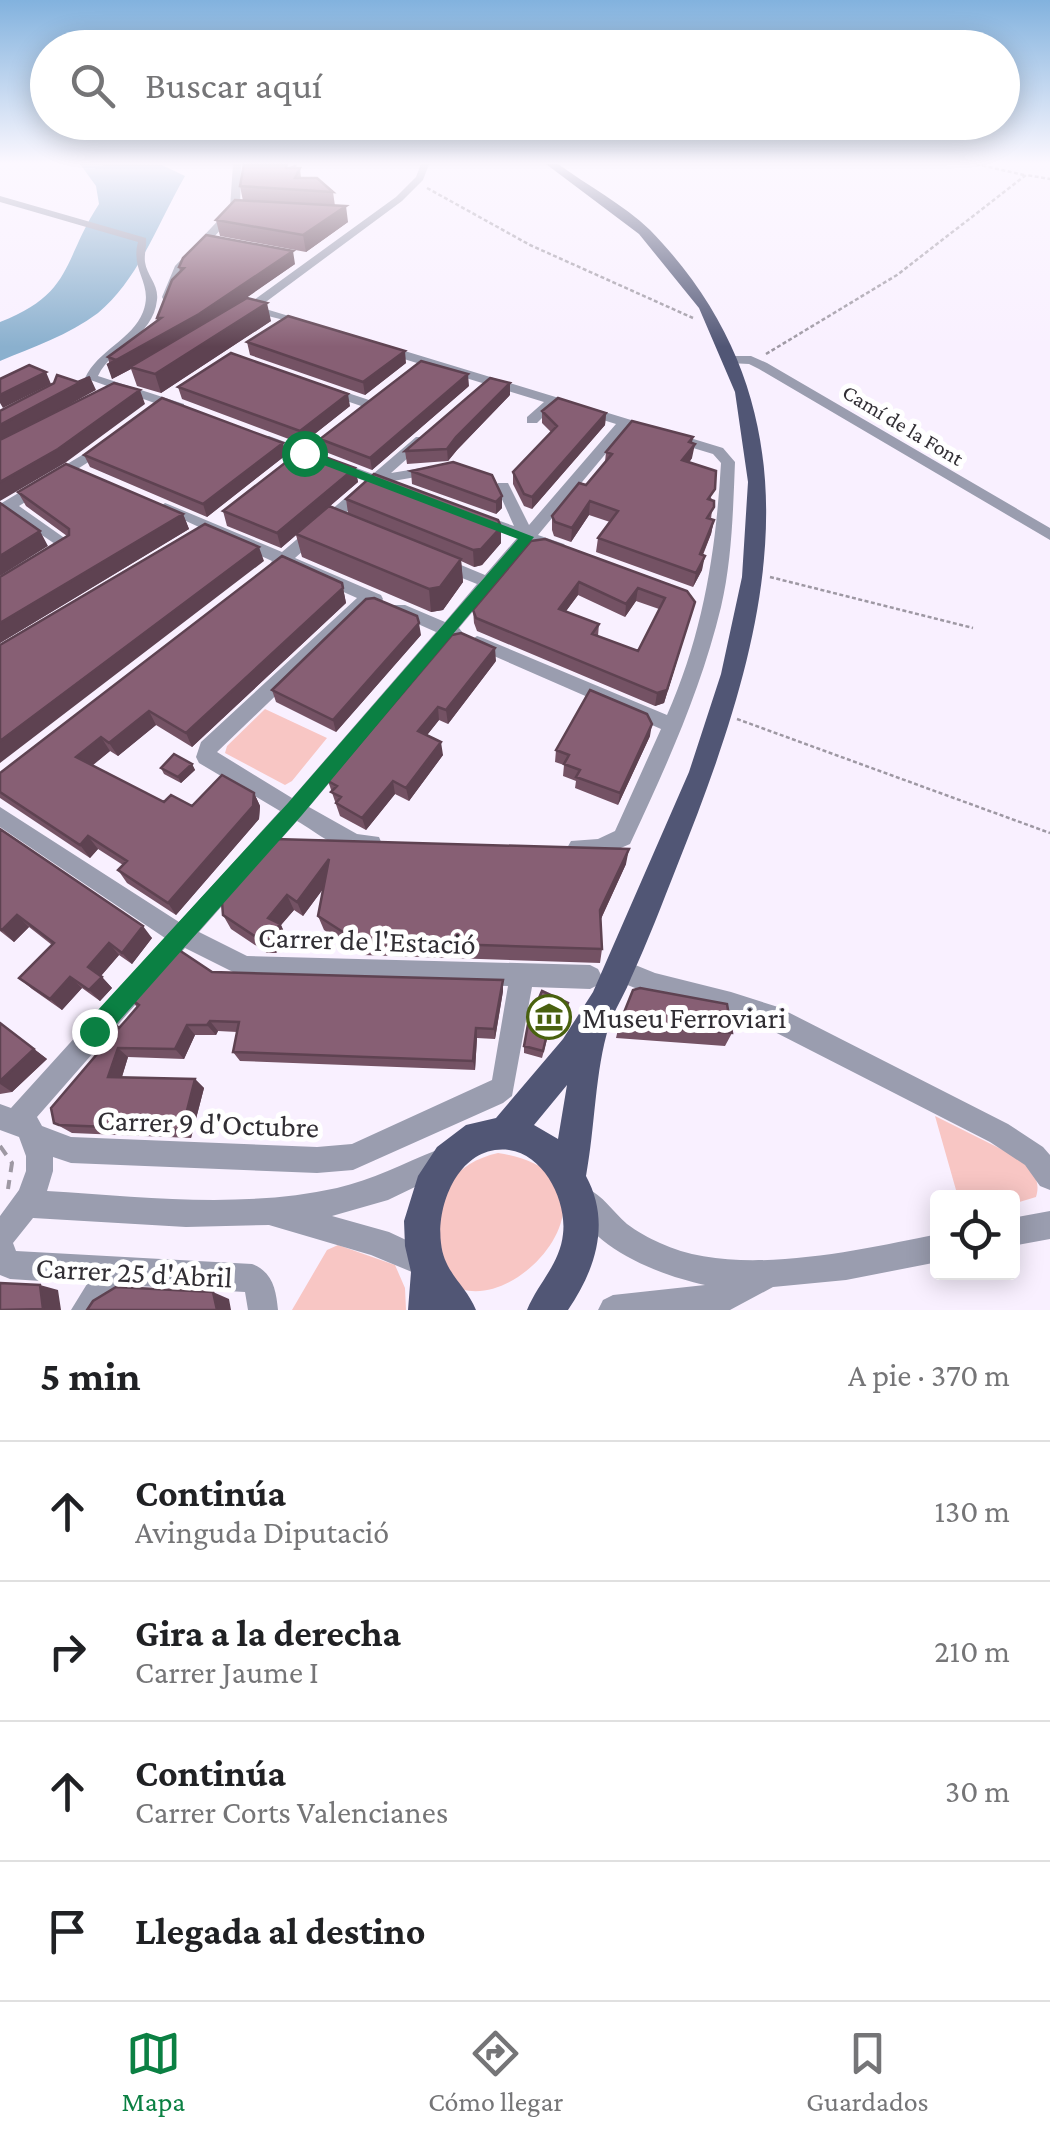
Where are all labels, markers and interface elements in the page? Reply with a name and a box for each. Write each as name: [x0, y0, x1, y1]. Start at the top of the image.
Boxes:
search box: [30, 30, 1020, 140]
icon: search: [65, 58, 120, 113]
text: Buscar aquí: [145, 64, 322, 106]
street label: Camí de la Font: [838, 379, 969, 471]
route start: [282, 431, 328, 477]
street label: Carrer de l'Estació: [258, 920, 476, 960]
museum icon: Museu Ferroviari: [526, 994, 572, 1040]
place label: Museu Ferroviari: [582, 1001, 786, 1034]
route end: [72, 1009, 118, 1055]
street label: Carrer 9 d'Octubre: [96, 1103, 320, 1143]
map controls: [930, 1190, 1020, 1280]
button: locate: [930, 1190, 1020, 1280]
street label: Carrer 25 d'Abril: [35, 1250, 233, 1294]
text: 5 min: [40, 1352, 141, 1399]
text: A pie · 370 m: [848, 1357, 1010, 1393]
text: Continúa: [135, 1472, 286, 1514]
icon: ahead: [40, 1484, 95, 1539]
text: 130 m: [934, 1493, 1010, 1529]
text: Avinguda Diputació: [135, 1514, 389, 1550]
text: Gira a la derecha: [135, 1612, 401, 1654]
icon: right: [40, 1624, 95, 1679]
text: 210 m: [934, 1633, 1010, 1669]
text: Carrer Jaume I: [135, 1654, 319, 1690]
text: Continúa: [135, 1752, 286, 1794]
icon: ahead: [40, 1764, 95, 1819]
text: 30 m: [945, 1773, 1010, 1809]
text: Carrer Corts Valencianes: [135, 1794, 448, 1830]
icon: arrive: [40, 1904, 95, 1959]
text: Llegada al destino: [135, 1910, 425, 1952]
tab: Mapa: [121, 2026, 185, 2117]
tab: Cómo llegar: [428, 2026, 563, 2117]
tab: Guardados: [806, 2026, 929, 2117]

